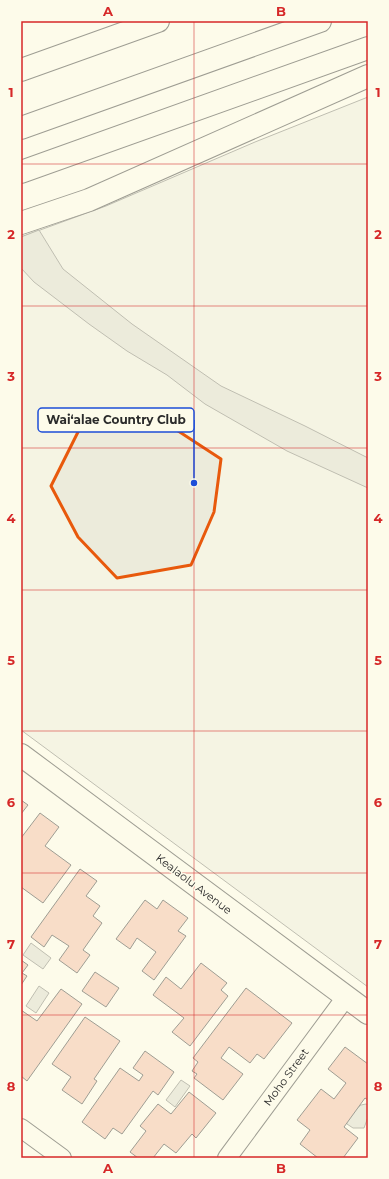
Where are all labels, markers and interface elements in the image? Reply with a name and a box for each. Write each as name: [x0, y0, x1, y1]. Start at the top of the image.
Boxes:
text: A: [102, 3, 114, 19]
text: B: [276, 3, 286, 19]
text: 1: [8, 84, 14, 100]
text: 1: [375, 84, 381, 100]
text: 2: [7, 226, 15, 242]
text: 2: [374, 226, 382, 242]
text: 3: [6, 368, 15, 384]
text: 3: [373, 368, 382, 384]
callout: Waiʻalae Country Club: [38, 408, 194, 432]
text: Waiʻalae Country Club: [46, 412, 186, 427]
text: 4: [7, 510, 16, 526]
text: 4: [374, 510, 383, 526]
text: 5: [7, 652, 15, 668]
text: 5: [374, 652, 382, 668]
text: 6: [7, 794, 16, 810]
text: 6: [374, 794, 383, 810]
street label: Kealaolu Avenue: [153, 851, 235, 917]
text: 7: [7, 936, 15, 952]
text: 7: [374, 936, 382, 952]
street label: Moho Street: [260, 1045, 312, 1109]
text: 8: [7, 1078, 16, 1094]
text: 8: [374, 1078, 383, 1094]
text: A: [102, 1160, 114, 1176]
text: B: [276, 1160, 286, 1176]

